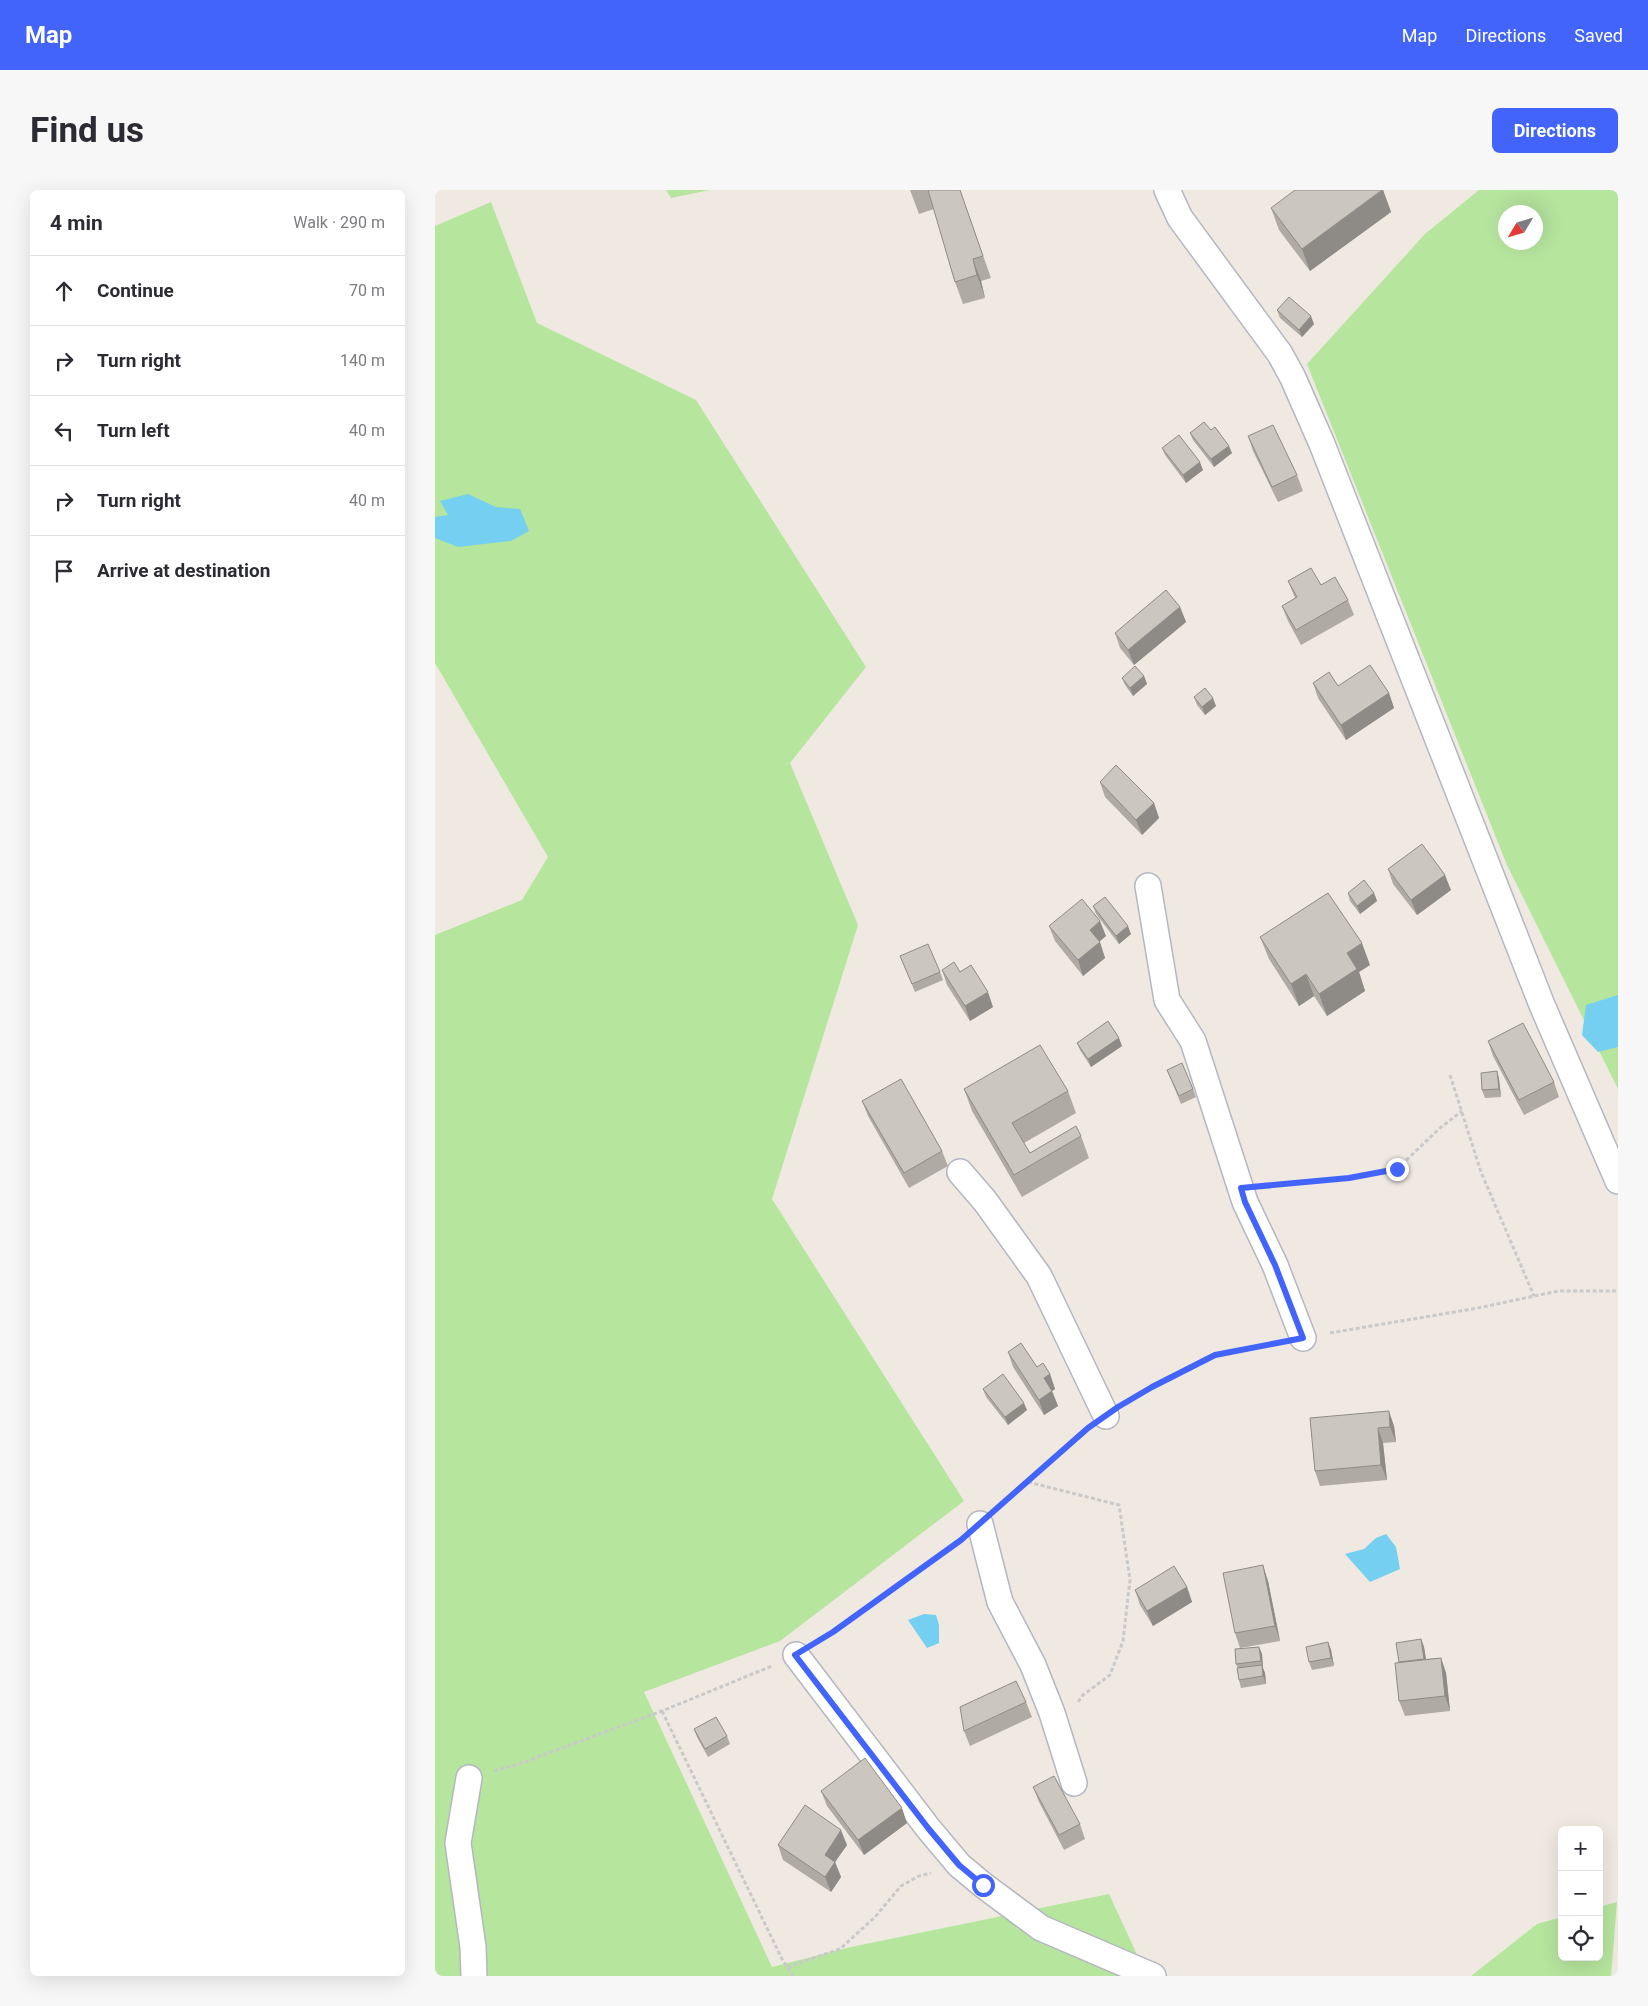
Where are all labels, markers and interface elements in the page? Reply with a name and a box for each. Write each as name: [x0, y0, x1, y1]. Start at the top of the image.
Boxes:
text: Map: [25, 21, 72, 49]
text: Map: [1402, 25, 1437, 46]
text: Directions: [1465, 25, 1546, 46]
text: Saved: [1574, 25, 1623, 46]
button: Directions: [1492, 108, 1618, 153]
text: Find us: [30, 110, 144, 151]
north arrow: [1498, 205, 1543, 250]
text: 4 min: [50, 211, 103, 235]
text: Walk · 290 m: [293, 213, 385, 232]
icon: ahead: [50, 277, 78, 305]
text: Continue: [97, 279, 174, 302]
text: 70 m: [349, 281, 385, 300]
icon: right: [50, 347, 78, 375]
text: Turn right: [97, 349, 181, 372]
text: 140 m: [340, 351, 385, 370]
icon: left: [50, 417, 78, 445]
text: Turn left: [97, 419, 170, 442]
text: 40 m: [349, 421, 385, 440]
icon: right: [50, 487, 78, 515]
text: Turn right: [97, 489, 181, 512]
text: 40 m: [349, 491, 385, 510]
icon: arrive: [50, 557, 78, 585]
text: Arrive at destination: [97, 559, 270, 582]
route end: [1386, 1158, 1409, 1181]
map controls: [1558, 1826, 1603, 1961]
button: +: [1558, 1826, 1603, 1871]
button: −: [1558, 1871, 1603, 1916]
route start: [972, 1874, 995, 1897]
button: locate: [1558, 1916, 1603, 1961]

